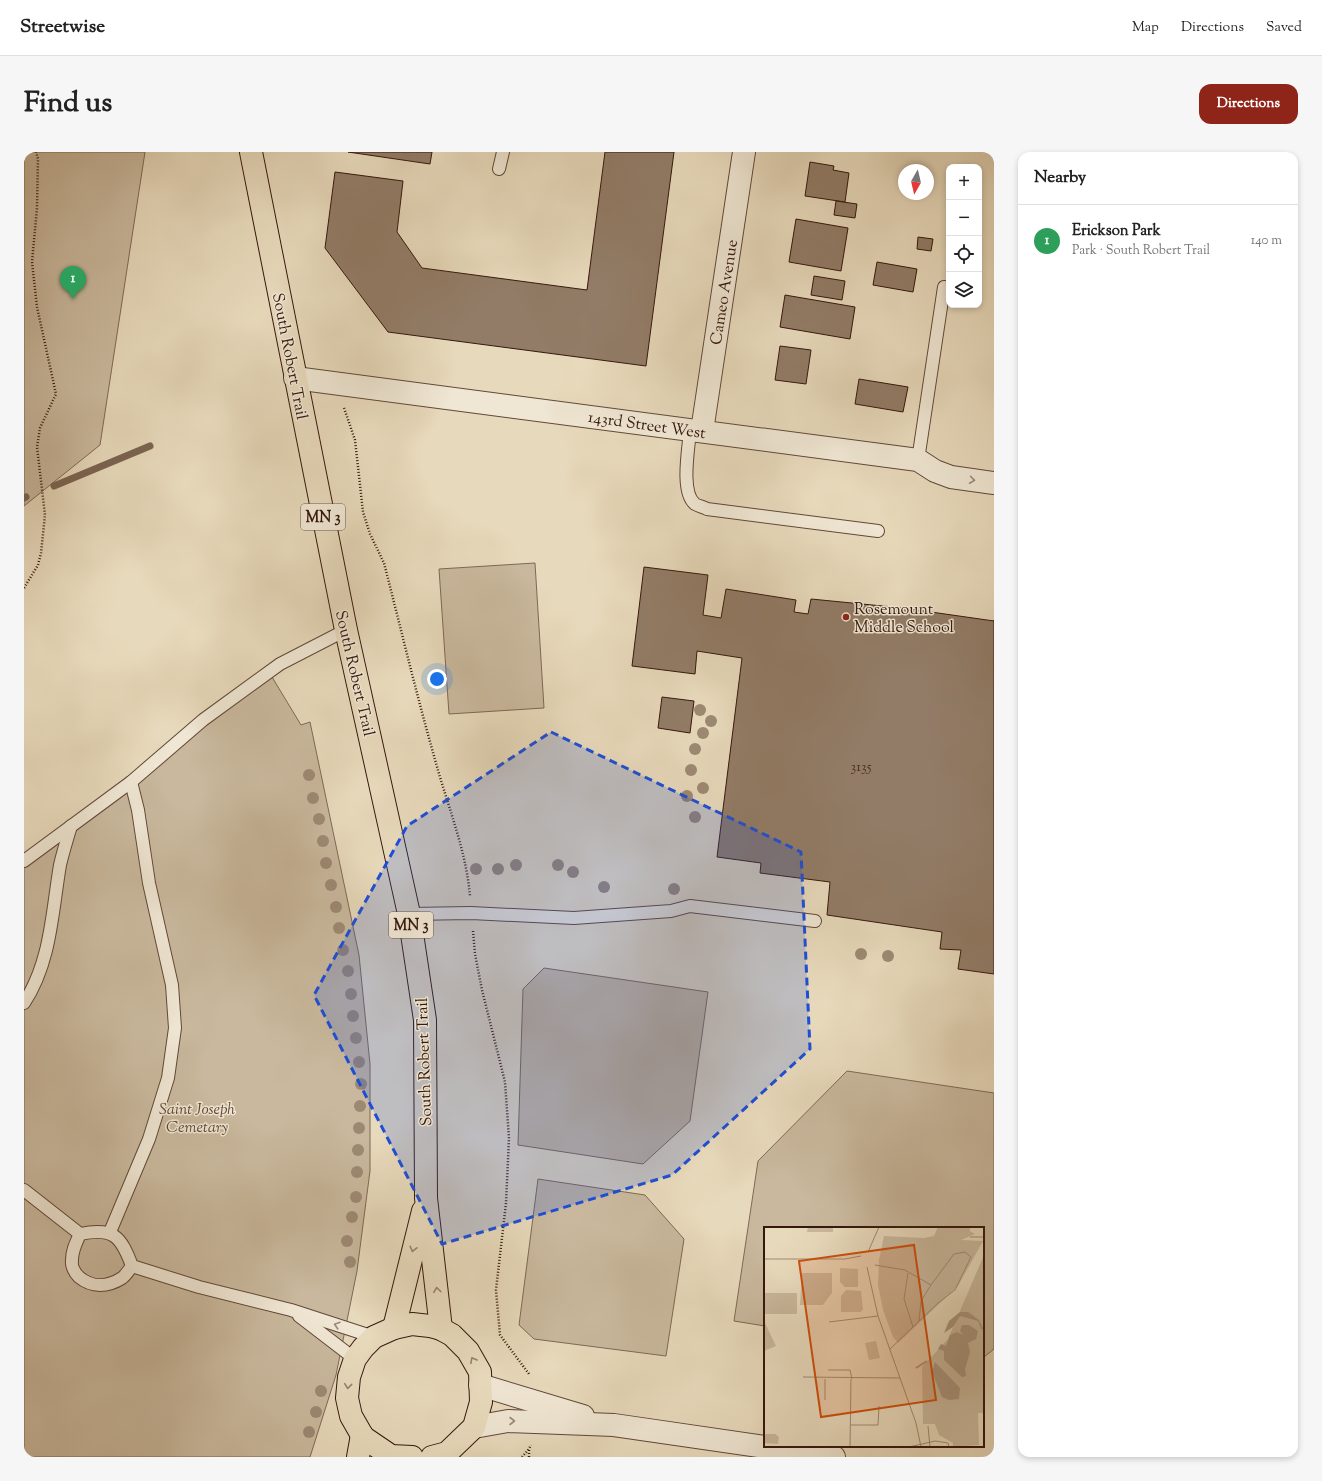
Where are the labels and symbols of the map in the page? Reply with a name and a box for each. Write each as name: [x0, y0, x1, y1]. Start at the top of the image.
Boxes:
north arrow: [898, 164, 934, 200]
street label: Cameo Avenue: [706, 238, 745, 347]
pin: 1: [60, 266, 86, 299]
street label: South Robert Trail: [265, 291, 312, 422]
street label: 143rd Street West: [586, 407, 707, 446]
one-way arrow: [969, 475, 975, 484]
road number: MN 3: [301, 504, 345, 530]
place label: Rosemount Middle School: [854, 599, 955, 640]
street label: South Robert Trail: [328, 608, 379, 739]
marker: Rosemount Middle School: [841, 612, 851, 622]
your location: [427, 669, 447, 689]
house number: 3135: [851, 758, 872, 778]
road number: MN 3: [389, 912, 433, 938]
street label: South Robert Trail: [412, 997, 439, 1127]
park label: Saint Joseph Cemetary: [159, 1099, 235, 1140]
inset map: [764, 1227, 984, 1447]
one-way arrow: [410, 1246, 418, 1252]
one-way arrow: [433, 1287, 442, 1293]
one-way arrow: [334, 1321, 341, 1330]
one-way arrow: [471, 1357, 478, 1364]
one-way arrow: [344, 1383, 353, 1389]
one-way arrow: [509, 1417, 515, 1425]

